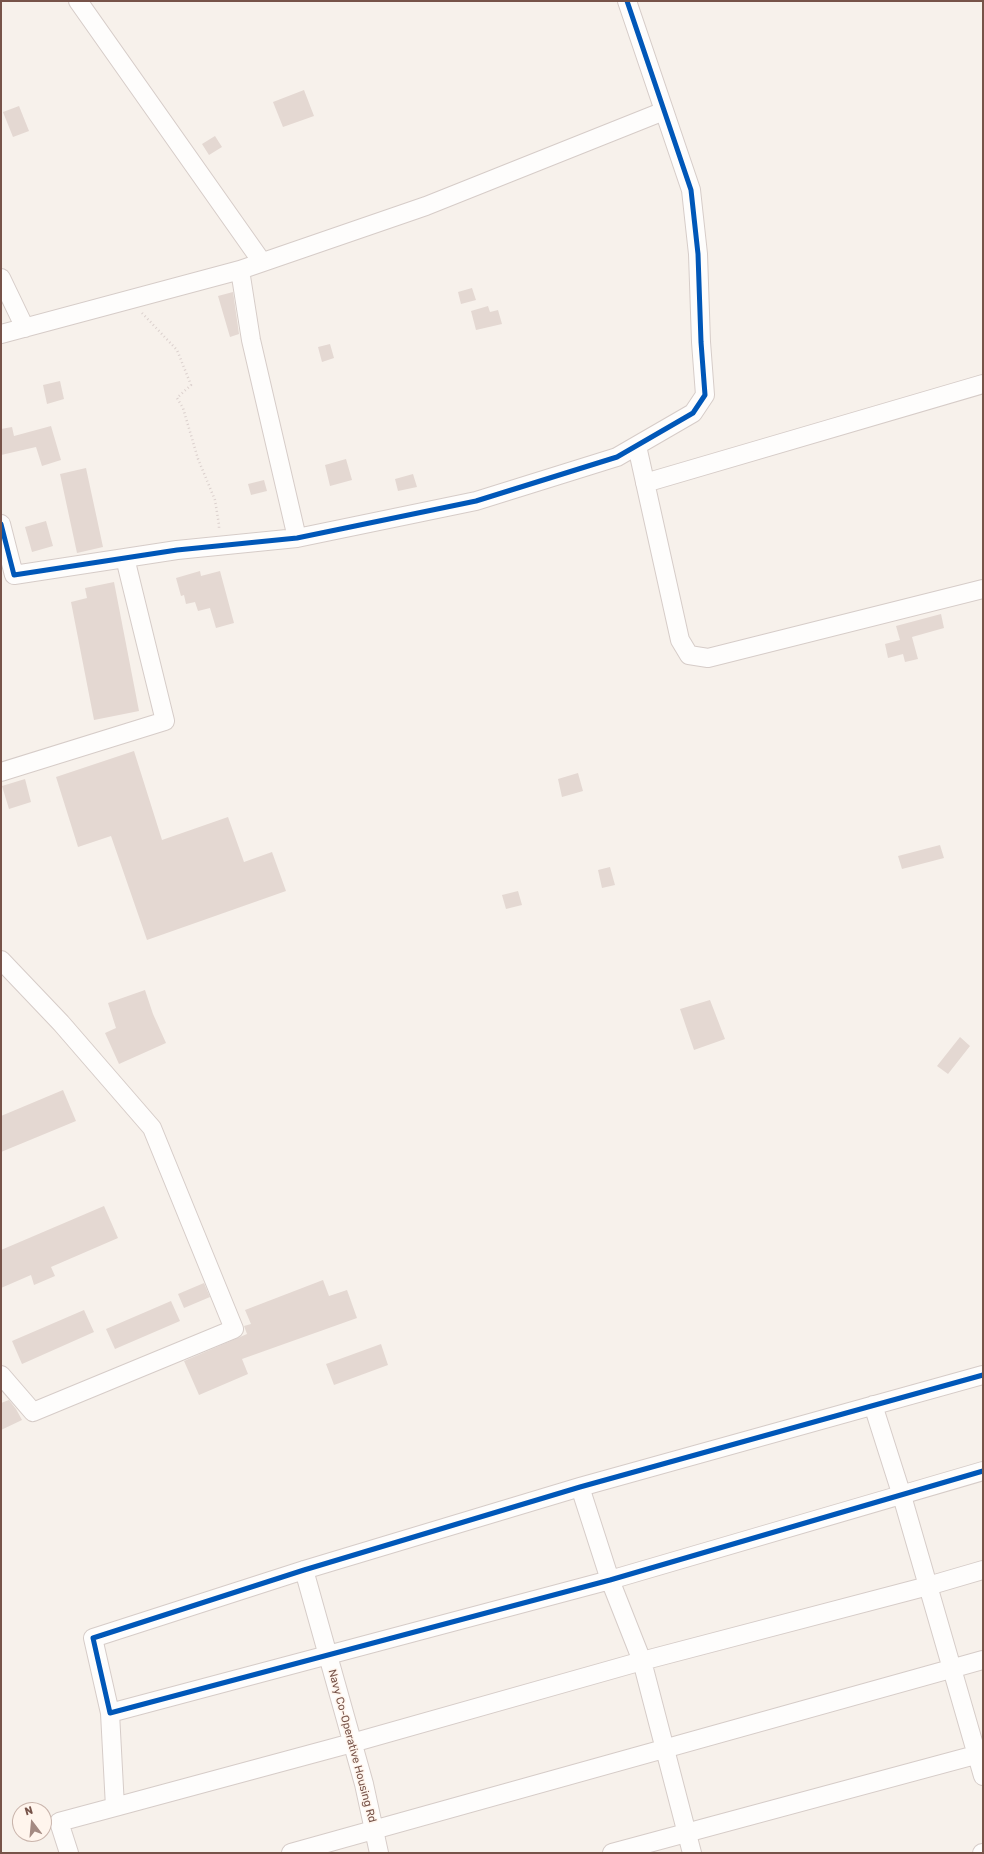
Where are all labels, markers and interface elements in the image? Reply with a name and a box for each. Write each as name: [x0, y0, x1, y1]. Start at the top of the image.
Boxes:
street label: Navy Co-Operative Housing Rd: [325, 1668, 379, 1824]
north arrow: [12, 1802, 52, 1842]
text: N: [23, 1804, 34, 1818]

